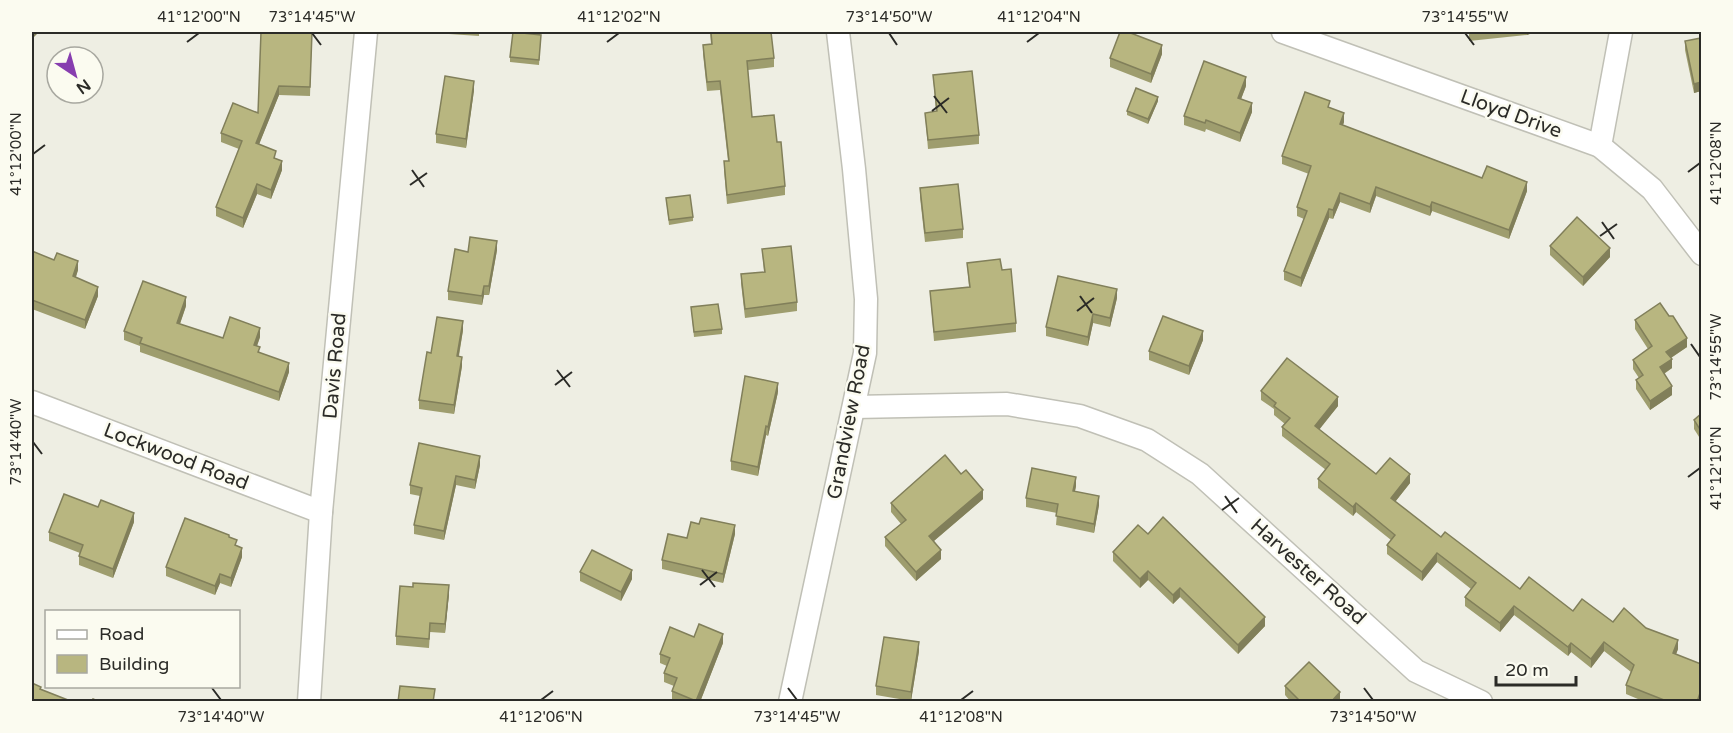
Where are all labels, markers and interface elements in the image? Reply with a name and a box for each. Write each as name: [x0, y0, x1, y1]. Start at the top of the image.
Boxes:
text: 41°12'00"N: [157, 8, 241, 26]
text: 73°14'45"W: [269, 8, 355, 26]
text: 41°12'02"N: [577, 8, 661, 26]
text: 73°14'50"W: [846, 8, 932, 26]
text: 41°12'04"N: [997, 8, 1081, 26]
text: 73°14'55"W: [1422, 8, 1508, 26]
north arrow: [45, 45, 105, 105]
text: N: [72, 74, 94, 98]
street label: Lloyd Drive: [1457, 85, 1565, 143]
text: 41°12'00"N: [7, 112, 25, 196]
text: 41°12'08"N: [1707, 121, 1725, 205]
street label: Davis Road: [318, 312, 352, 420]
text: 73°14'55"W: [1707, 314, 1725, 400]
street label: Grandview Road: [822, 343, 876, 501]
text: 73°14'40"W: [7, 399, 25, 485]
street label: Lockwood Road: [100, 418, 252, 496]
text: 41°12'10"N: [1707, 426, 1725, 510]
street label: Harvester Road: [1245, 514, 1371, 630]
legend: [45, 610, 240, 688]
text: Road: [99, 623, 144, 645]
scale bar: [1496, 649, 1576, 687]
text: Building: [99, 653, 169, 675]
text: 20 m: [1505, 659, 1549, 681]
text: 73°14'40"W: [178, 708, 264, 726]
text: 41°12'06"N: [499, 708, 583, 726]
text: 73°14'45"W: [754, 708, 840, 726]
text: 41°12'08"N: [919, 708, 1003, 726]
text: 73°14'50"W: [1330, 708, 1416, 726]

